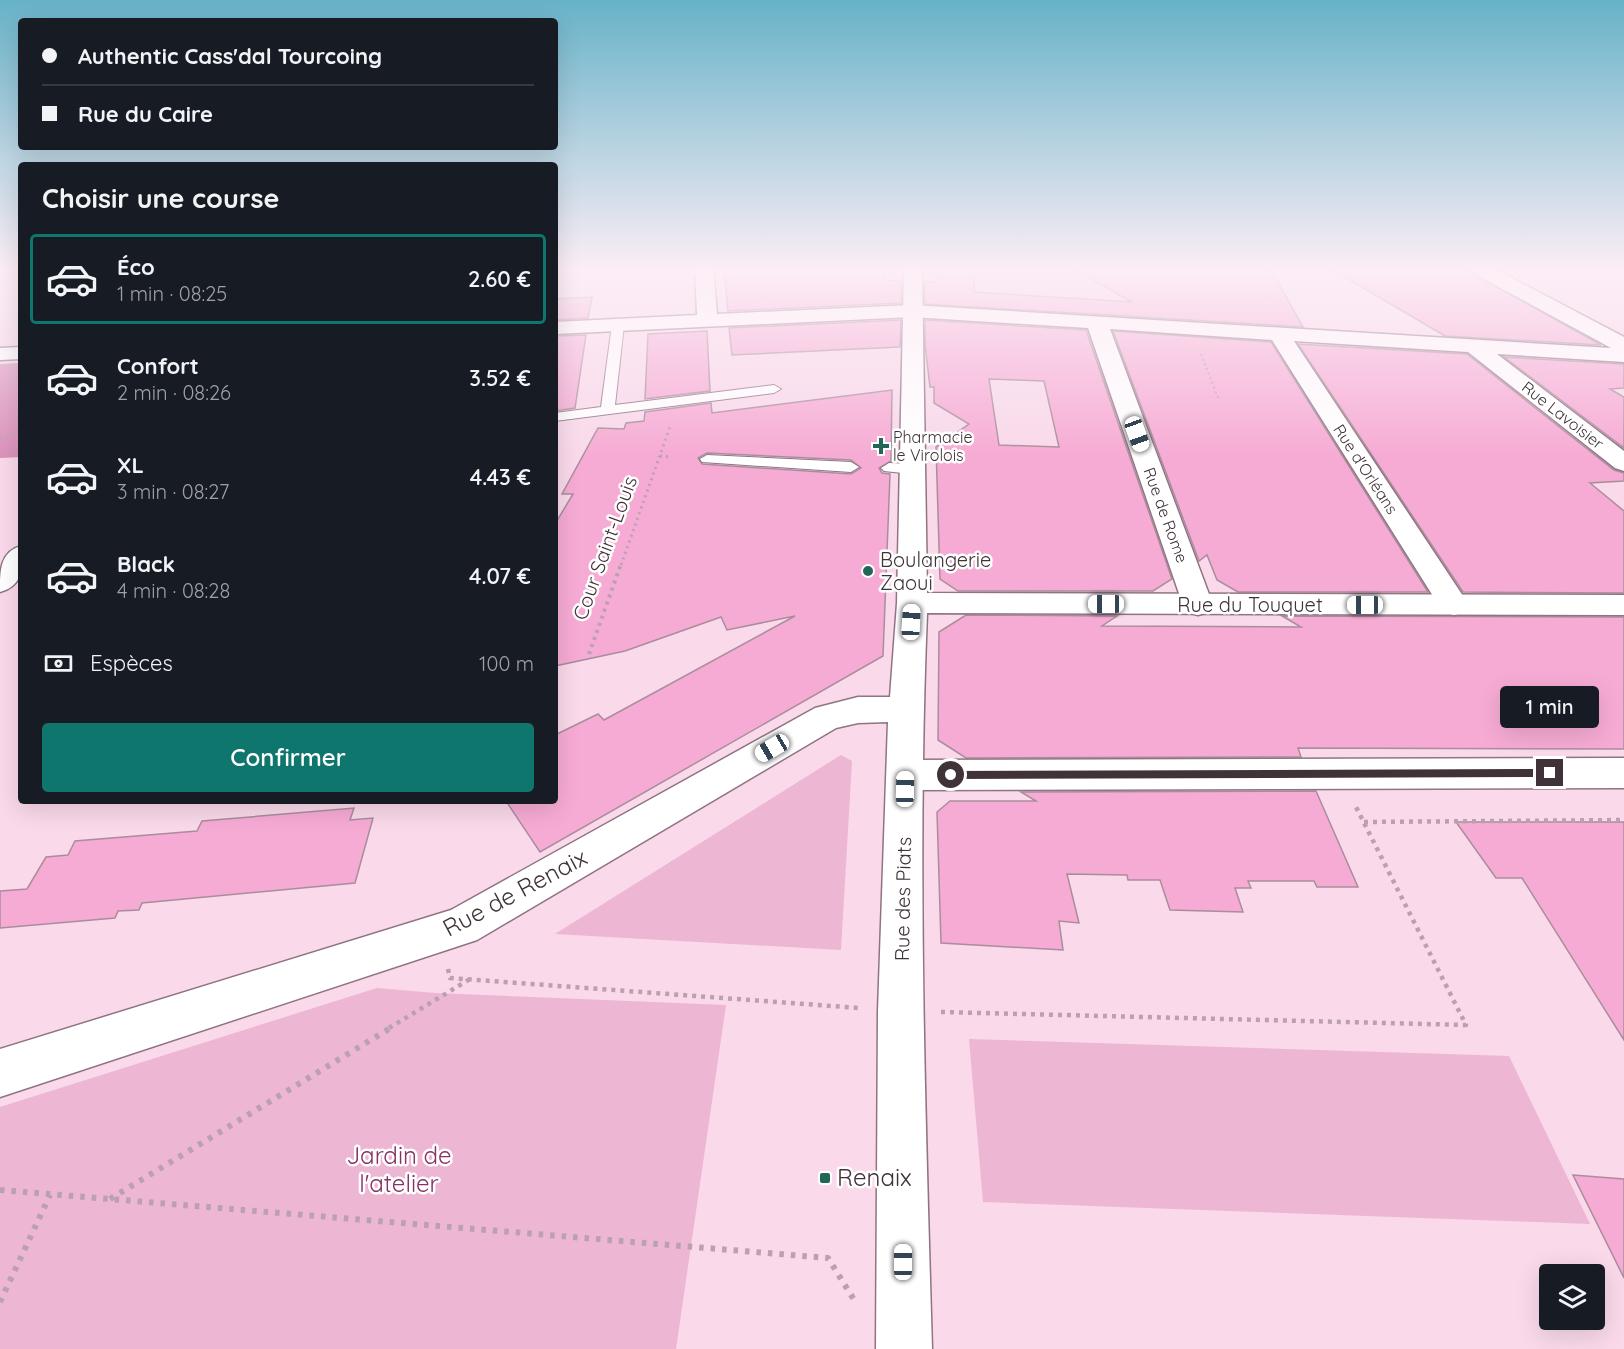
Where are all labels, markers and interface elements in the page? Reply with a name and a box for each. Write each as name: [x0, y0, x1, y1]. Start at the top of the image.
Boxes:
text: Authentic Cass'dal Tourcoing: [78, 42, 382, 70]
text: Rue du Caire: [78, 100, 213, 128]
text: Choisir une course: [42, 181, 279, 215]
icon: car: [45, 252, 99, 306]
text: Éco: [117, 253, 155, 281]
text: 2.60 €: [468, 265, 531, 293]
text: 1 min · 08:25: [117, 281, 227, 306]
icon: car: [45, 351, 99, 405]
text: Confort: [117, 352, 199, 380]
text: 3.52 €: [469, 364, 531, 392]
street label: Rue Lavoisier: [1518, 377, 1608, 453]
text: 2 min · 08:26: [117, 380, 231, 405]
car: [1122, 414, 1152, 454]
street label: Rue d'Orléans: [1329, 420, 1403, 518]
place label: Pharmacie le Virolois: [893, 427, 973, 465]
marker: Pharmacie le Virolois: [874, 439, 888, 453]
icon: car: [45, 450, 99, 504]
text: XL: [117, 451, 144, 479]
text: 4.43 €: [470, 463, 531, 491]
street label: Rue de Rome: [1139, 465, 1193, 565]
street label: Cour Saint-Louis: [567, 472, 642, 623]
text: 3 min · 08:27: [117, 479, 229, 504]
place label: Boulangerie Zaoui: [880, 547, 991, 595]
icon: car: [45, 549, 99, 603]
text: Black: [117, 550, 175, 578]
text: 4.07 €: [469, 562, 531, 590]
marker: Boulangerie Zaoui: [861, 564, 875, 578]
text: 4 min · 08:28: [117, 578, 230, 603]
street label: Rue du Touquet: [1177, 592, 1323, 617]
car: [1088, 595, 1124, 613]
car: [1347, 596, 1383, 614]
car: [901, 604, 921, 640]
icon: cash: [42, 647, 75, 680]
text: Espèces: [90, 649, 173, 677]
text: 100 m: [479, 651, 534, 676]
callout: 1 min: [1500, 686, 1600, 728]
text: 1 min: [1526, 694, 1573, 719]
button: Confirmer: [42, 723, 534, 792]
car: [752, 731, 792, 765]
route end: [1536, 759, 1563, 786]
route start: [937, 761, 964, 788]
car: [896, 771, 914, 807]
street label: Rue des Piats: [889, 837, 916, 961]
street label: Rue de Renaix: [437, 842, 592, 943]
park label: Jardin de l'atelier: [346, 1140, 452, 1198]
place label: Renaix: [837, 1162, 912, 1192]
marker: Renaix: [818, 1171, 832, 1185]
car: [894, 1244, 912, 1280]
map controls: [1539, 1264, 1605, 1330]
button: layers: [1539, 1264, 1605, 1330]

